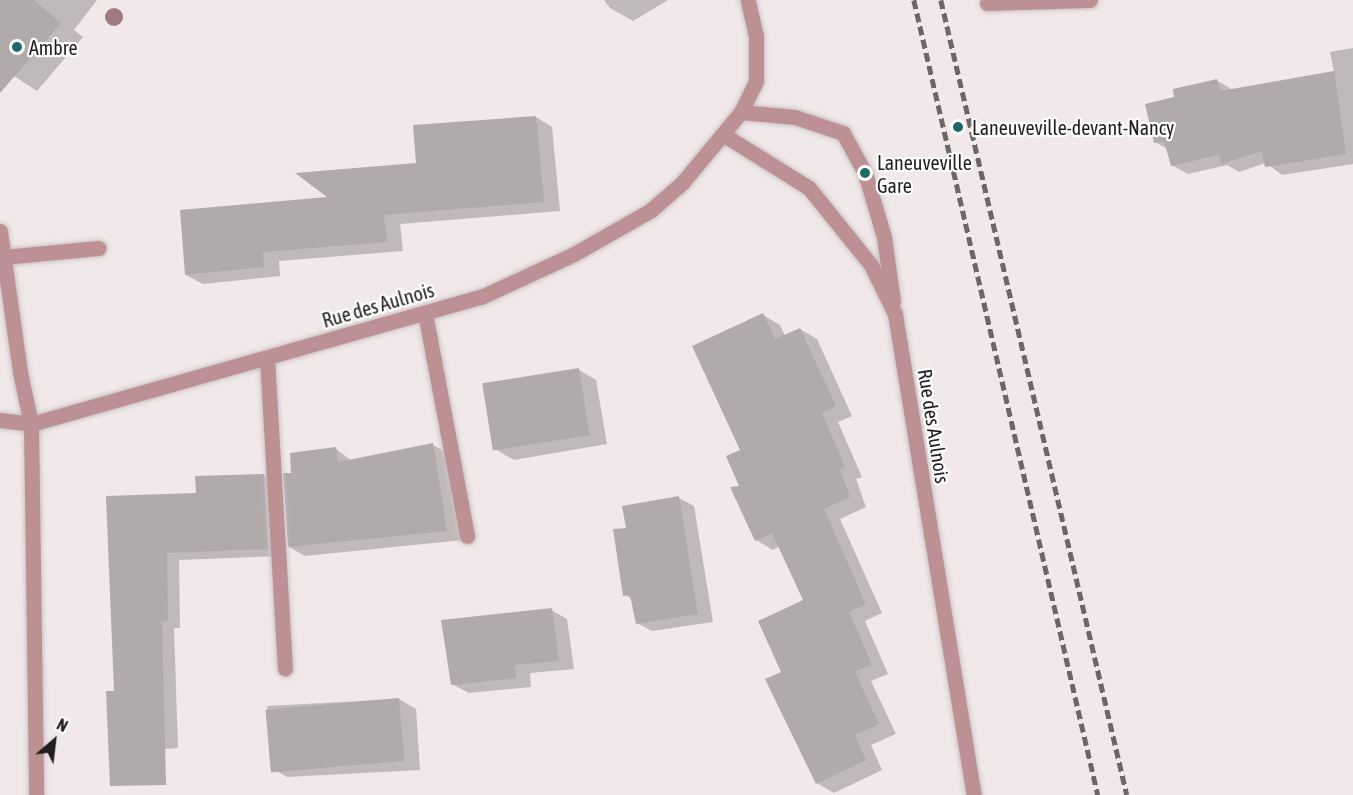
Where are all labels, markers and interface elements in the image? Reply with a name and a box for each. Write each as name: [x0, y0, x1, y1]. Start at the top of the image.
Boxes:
place label: Ambre: [29, 35, 78, 59]
marker: Ambre: [10, 40, 24, 54]
place label: Laneuveville-devant-Nancy: [972, 115, 1174, 139]
marker: Laneuveville-devant-Nancy: [949, 118, 967, 136]
place label: Laneuveville Gare: [877, 150, 972, 197]
marker: Laneuveville Gare: [858, 166, 872, 180]
street label: Rue des Aulnois: [319, 278, 437, 332]
street label: Rue des Aulnois: [913, 367, 955, 485]
north arrow: [24, 711, 84, 771]
text: N: [54, 715, 71, 735]

